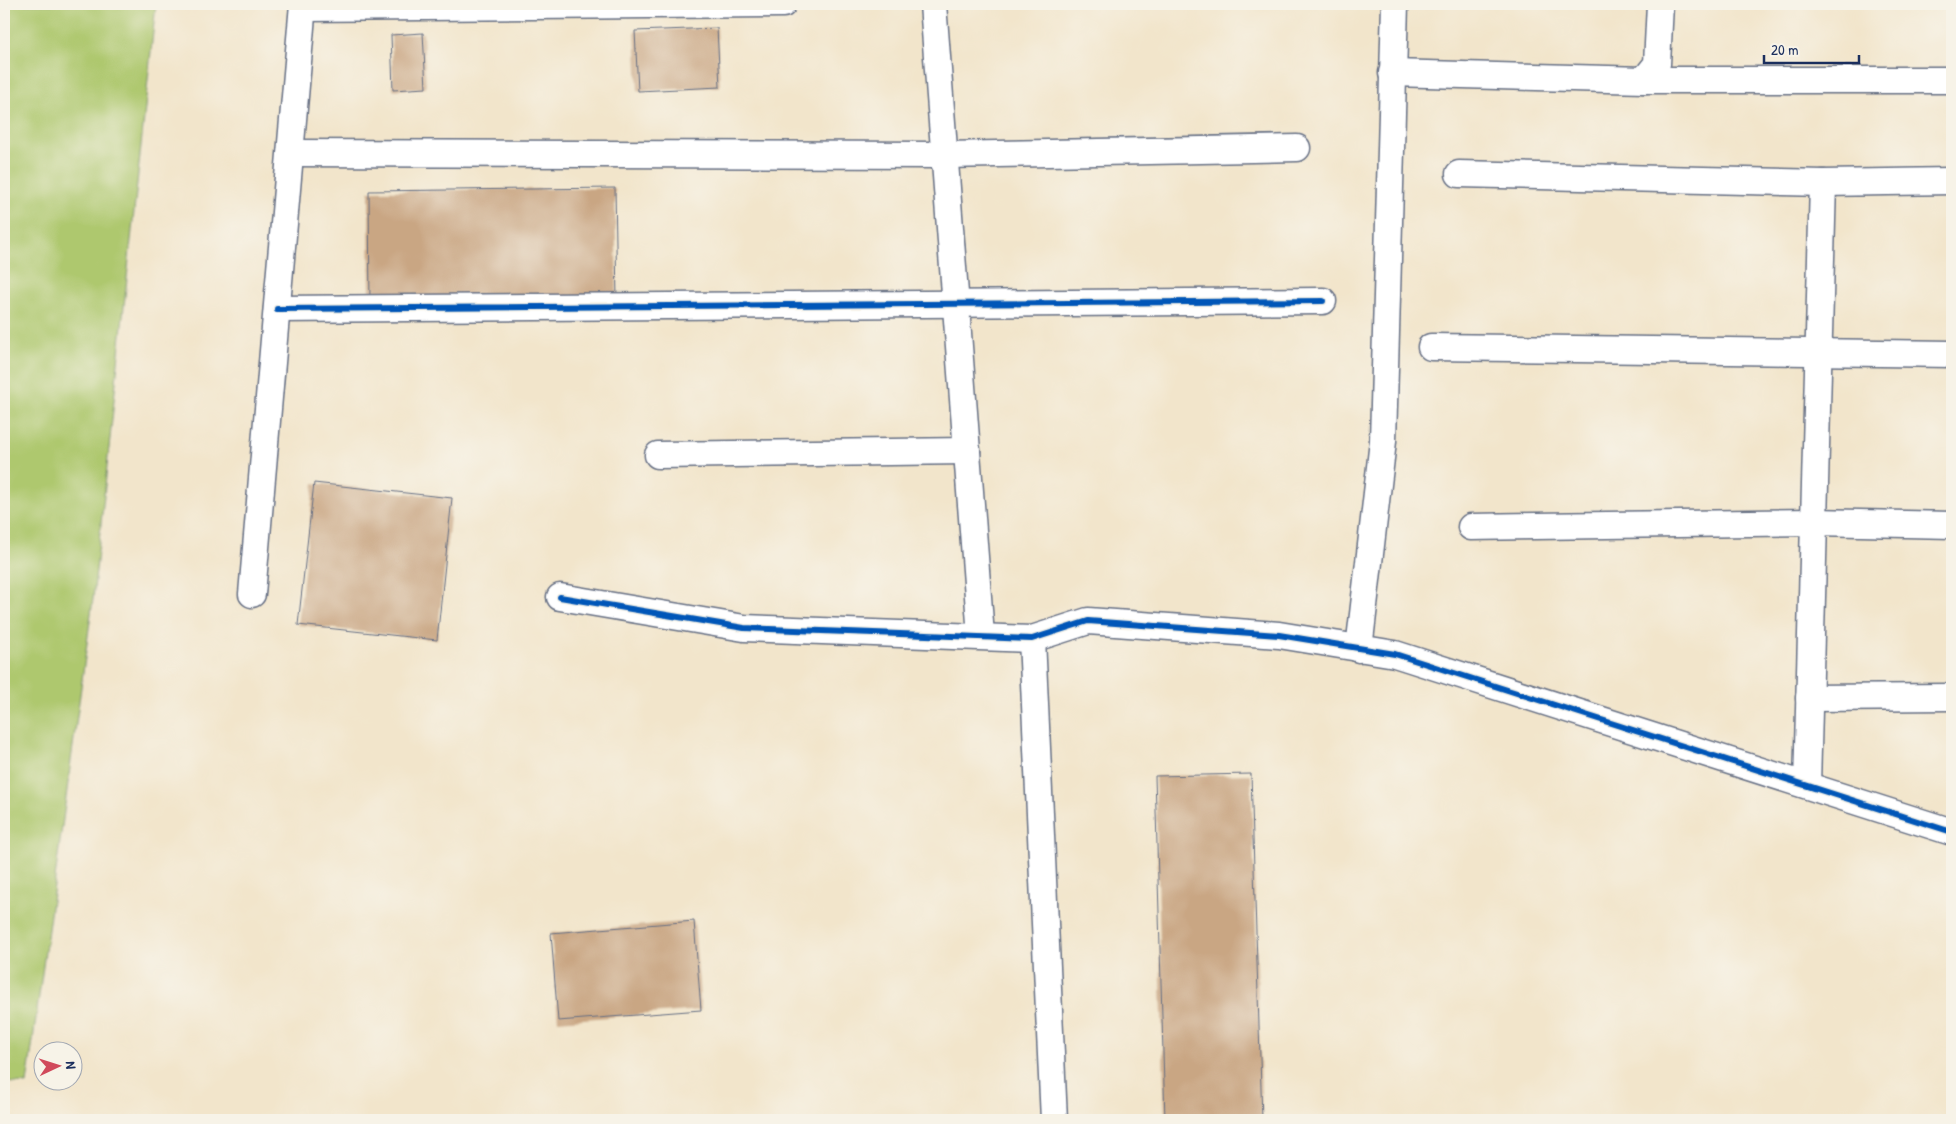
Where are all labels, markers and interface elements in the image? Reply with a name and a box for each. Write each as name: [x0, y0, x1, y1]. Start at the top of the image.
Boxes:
scale bar: [1764, 32, 1858, 64]
text: 20 m: [1771, 39, 1798, 60]
north arrow: [32, 1042, 82, 1092]
text: N: [62, 1061, 81, 1070]

